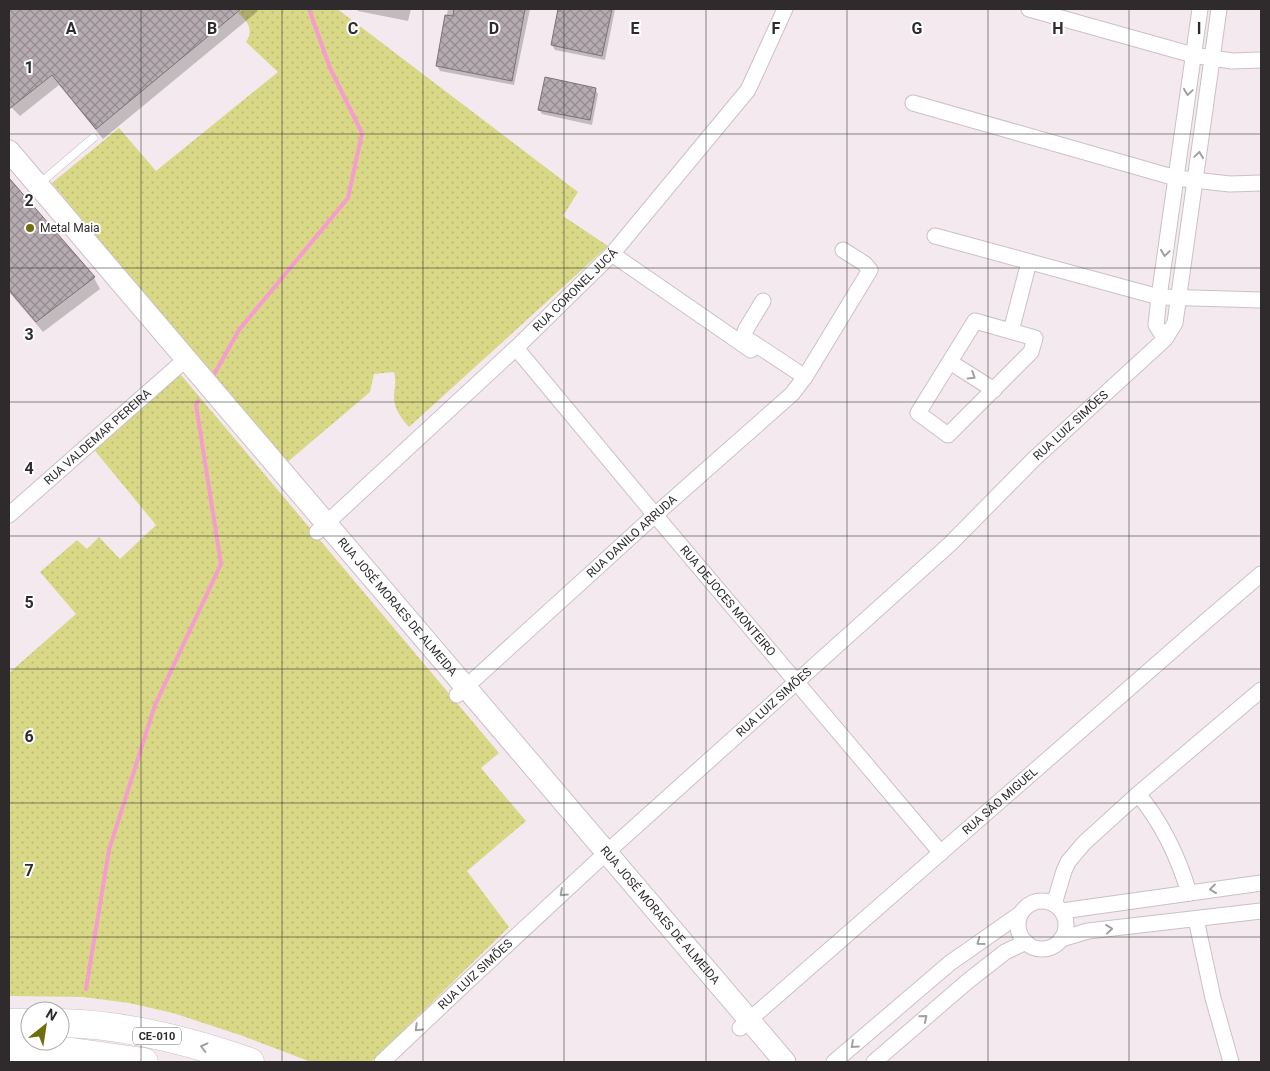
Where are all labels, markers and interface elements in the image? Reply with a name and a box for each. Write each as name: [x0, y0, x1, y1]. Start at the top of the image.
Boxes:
text: A: [66, 19, 77, 38]
text: B: [207, 19, 217, 38]
text: C: [348, 19, 358, 38]
text: D: [489, 19, 499, 38]
text: E: [631, 19, 640, 38]
text: F: [772, 19, 781, 38]
text: G: [912, 19, 923, 38]
text: H: [1052, 19, 1064, 38]
text: I: [1197, 19, 1201, 38]
text: 1: [24, 58, 34, 77]
one-way arrow: [1183, 88, 1194, 96]
one-way arrow: [1193, 150, 1203, 159]
text: 2: [24, 191, 34, 210]
place label: Metal Maia: [40, 221, 100, 235]
marker: Metal Maia: [24, 222, 36, 234]
street label: RUA CORONEL JUCÁ: [530, 245, 621, 334]
one-way arrow: [1160, 249, 1171, 257]
text: 3: [24, 325, 34, 344]
one-way arrow: [966, 370, 975, 379]
street label: RUA VALDEMAR PEREIRA: [41, 386, 154, 488]
street label: RUA LUIZ SIMÕES: [1030, 388, 1111, 463]
text: 4: [24, 459, 34, 478]
street label: RUA DANILO ARRUDA: [584, 492, 680, 581]
street label: RUA JOSÉ MORAES DE ALMEIDA: [335, 535, 460, 679]
street label: RUA DEJOCES MONTEIRO: [677, 543, 778, 659]
text: 5: [24, 593, 34, 612]
street label: RUA LUIZ SIMÕES: [733, 665, 814, 740]
text: 6: [24, 727, 34, 746]
street label: RUA SÃO MIGUEL: [959, 764, 1041, 838]
street label: RUA JOSÉ MORAES DE ALMEIDA: [597, 843, 723, 987]
text: 7: [24, 861, 34, 880]
one-way arrow: [1209, 884, 1217, 894]
one-way arrow: [559, 887, 568, 896]
one-way arrow: [1105, 924, 1113, 935]
street label: RUA LUIZ SIMÕES: [435, 936, 515, 1012]
one-way arrow: [976, 936, 986, 945]
north arrow: [20, 1001, 70, 1051]
text: N: [43, 1005, 60, 1024]
one-way arrow: [918, 1015, 927, 1024]
one-way arrow: [415, 1022, 424, 1031]
road number: CE-010: [133, 1028, 181, 1044]
one-way arrow: [851, 1039, 860, 1048]
one-way arrow: [200, 1042, 208, 1053]

